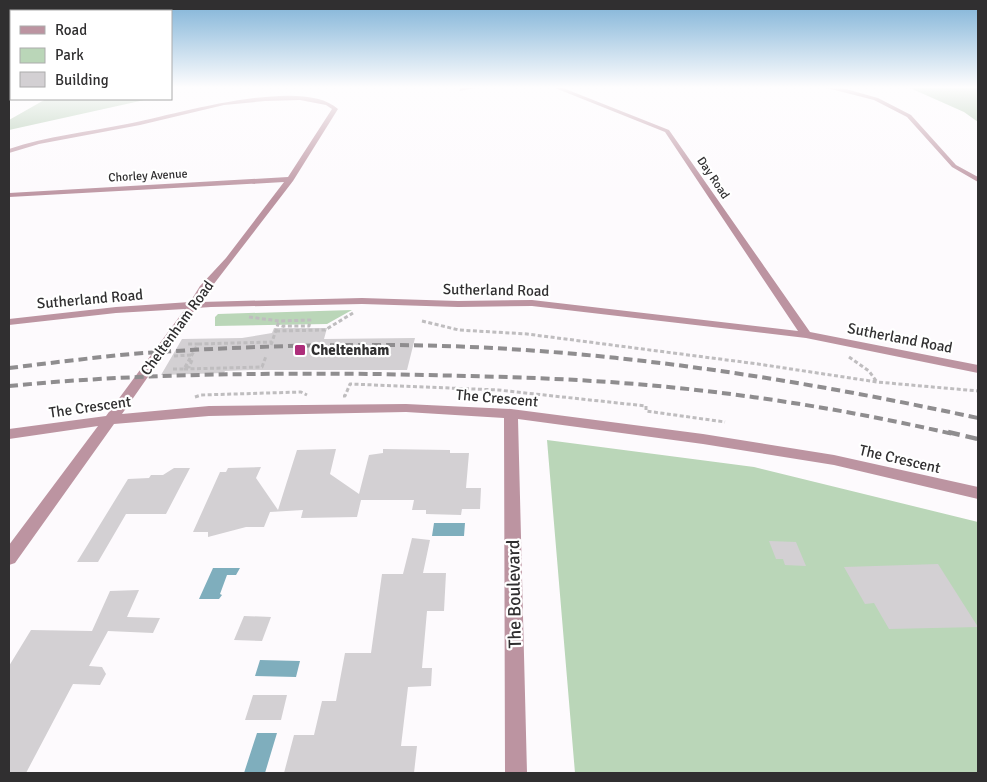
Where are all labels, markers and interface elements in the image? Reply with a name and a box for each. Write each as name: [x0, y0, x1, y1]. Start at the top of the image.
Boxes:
legend: [10, 10, 172, 100]
text: Road: [55, 21, 87, 39]
text: Park: [55, 46, 84, 64]
text: Building: [55, 71, 109, 89]
street label: Day Road: [693, 154, 733, 202]
street label: Chorley Avenue: [108, 166, 188, 186]
street label: Cheltenham Road: [137, 277, 217, 379]
street label: Sutherland Road: [443, 280, 549, 300]
street label: Sutherland Road: [36, 285, 144, 313]
street label: Sutherland Road: [846, 319, 954, 357]
place label: Cheltenham: [311, 341, 389, 359]
marker: Cheltenham: [293, 343, 307, 357]
street label: The Crescent: [455, 385, 539, 411]
street label: The Crescent: [48, 392, 132, 422]
street label: The Crescent: [858, 441, 942, 477]
street label: The Boulevard: [502, 539, 526, 649]

